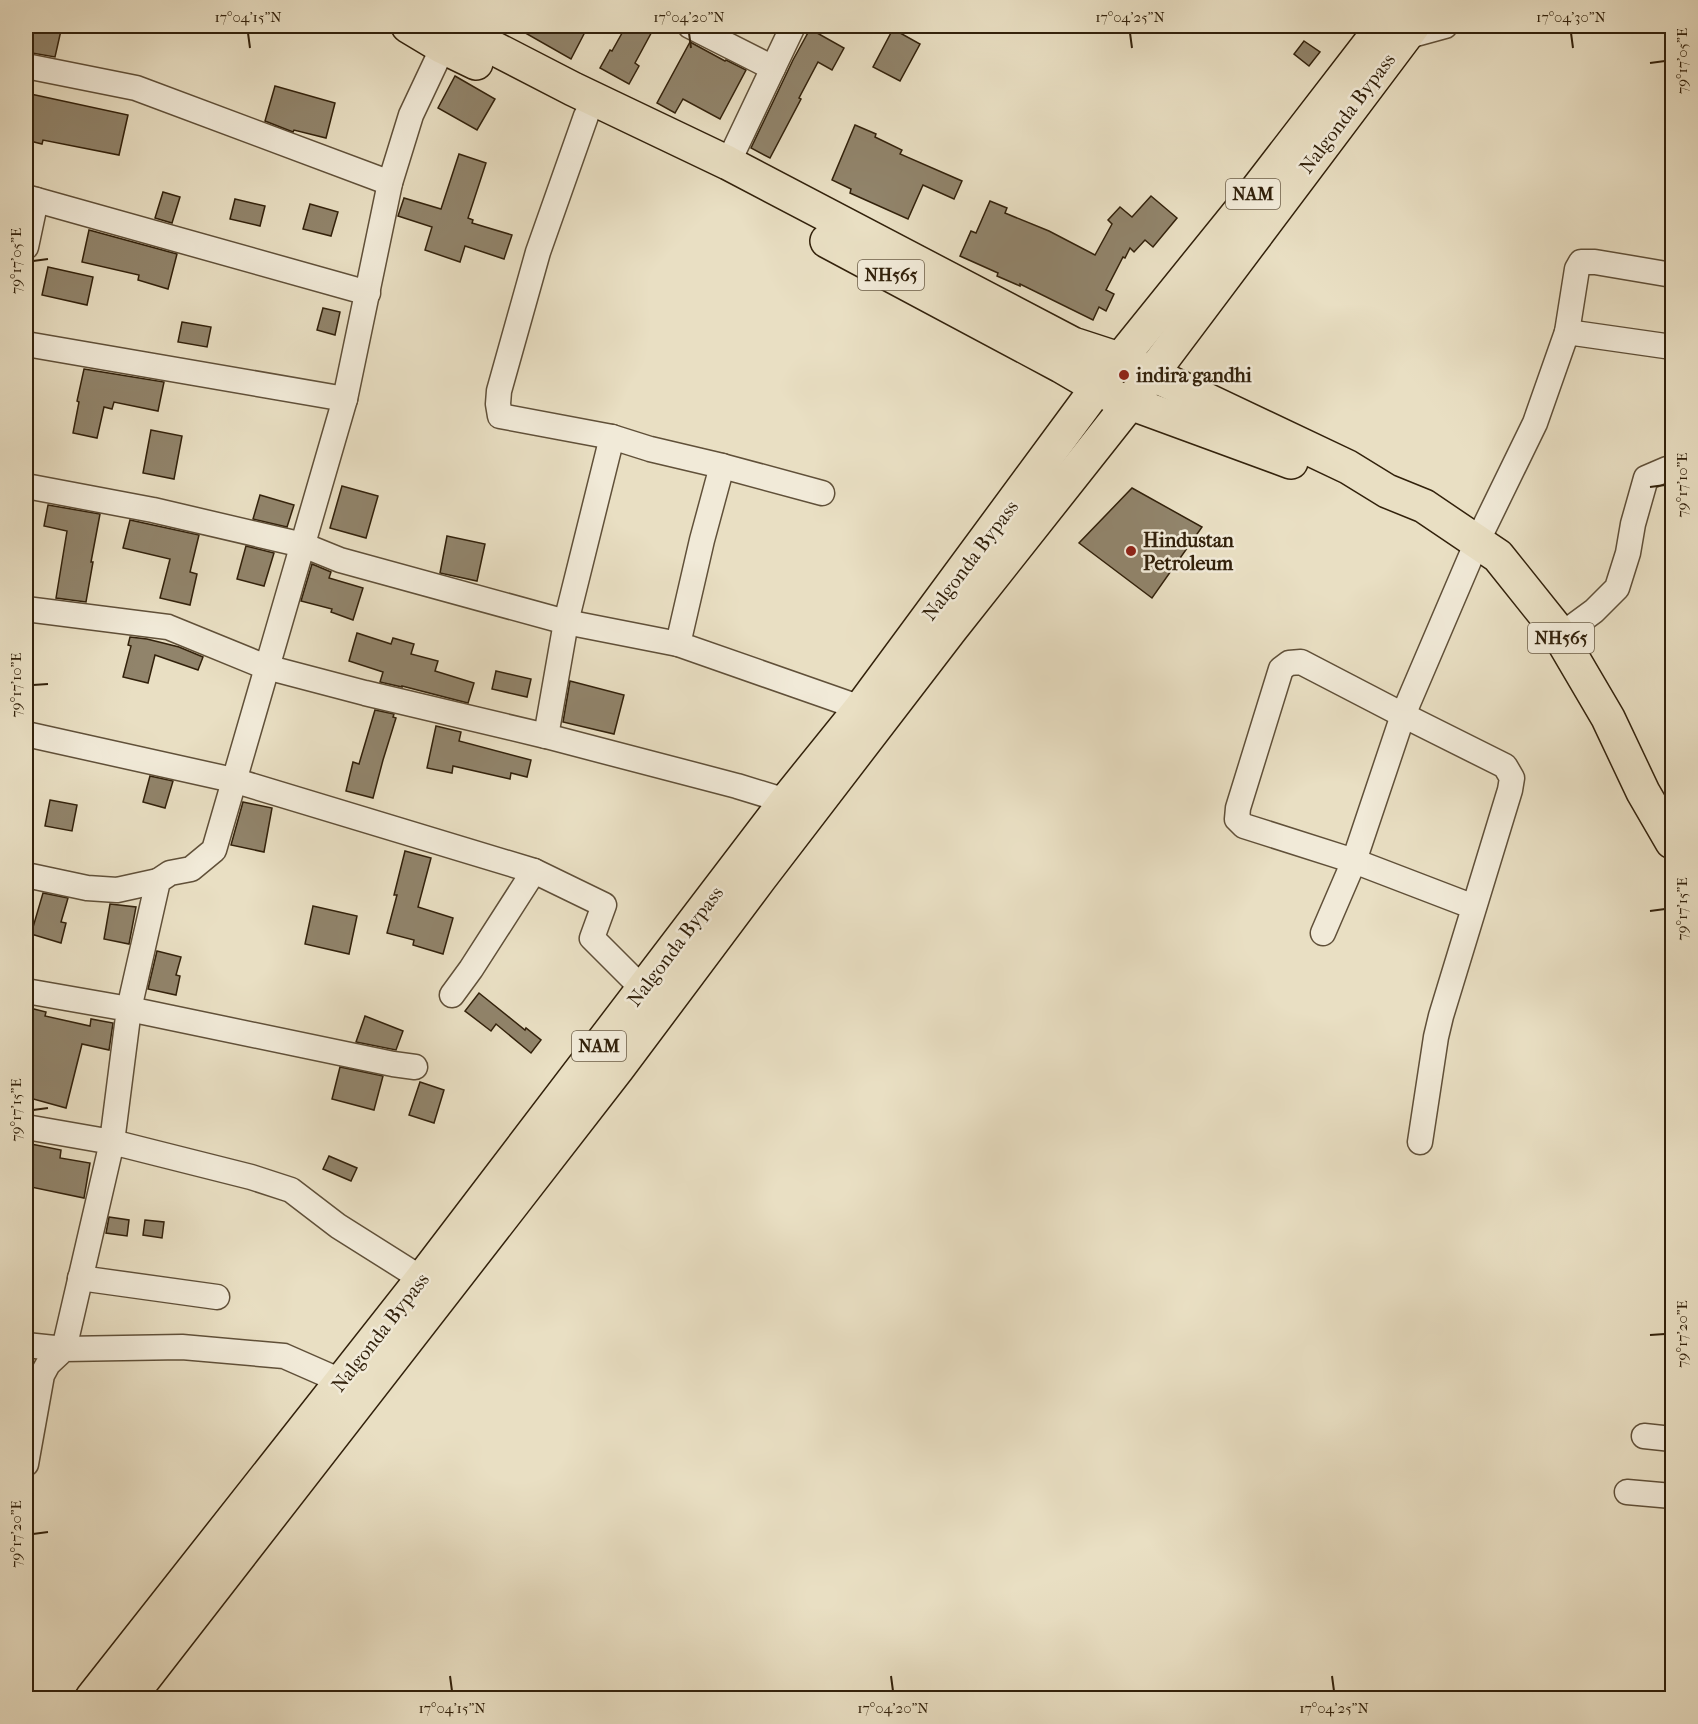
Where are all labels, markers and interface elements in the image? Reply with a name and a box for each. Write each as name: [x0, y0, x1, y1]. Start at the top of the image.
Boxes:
text: 17°04'15"N: [214, 8, 282, 26]
text: 17°04'20"N: [653, 8, 725, 26]
text: 17°04'25"N: [1095, 8, 1165, 26]
text: 17°04'30"N: [1536, 8, 1607, 26]
text: 79°17'05"E: [1673, 28, 1691, 94]
street label: Nalgonda Bypass: [1295, 49, 1400, 178]
road number: NAM: [1226, 179, 1280, 209]
text: 79°17'05"E: [7, 228, 25, 294]
road number: NH565: [858, 260, 924, 290]
place label: indira gandhi: [1135, 364, 1253, 387]
marker: indira gandhi: [1117, 368, 1131, 382]
text: 79°17'10"E: [1673, 453, 1691, 517]
street label: Nalgonda Bypass: [918, 496, 1023, 625]
place label: Hindustan Petroleum: [1143, 529, 1234, 575]
marker: Hindustan Petroleum: [1124, 544, 1138, 558]
road number: NH565: [1528, 623, 1594, 653]
text: 79°17'10"E: [7, 653, 25, 717]
text: 79°17'15"E: [1673, 877, 1691, 941]
street label: Nalgonda Bypass: [623, 882, 728, 1011]
road number: NAM: [572, 1031, 626, 1061]
text: 79°17'15"E: [7, 1078, 25, 1142]
street label: Nalgonda Bypass: [327, 1268, 434, 1396]
text: 79°17'20"E: [1673, 1300, 1691, 1368]
text: 79°17'20"E: [7, 1500, 25, 1568]
text: 17°04'15"N: [418, 1699, 486, 1717]
text: 17°04'20"N: [857, 1699, 929, 1717]
text: 17°04'25"N: [1299, 1699, 1369, 1717]

